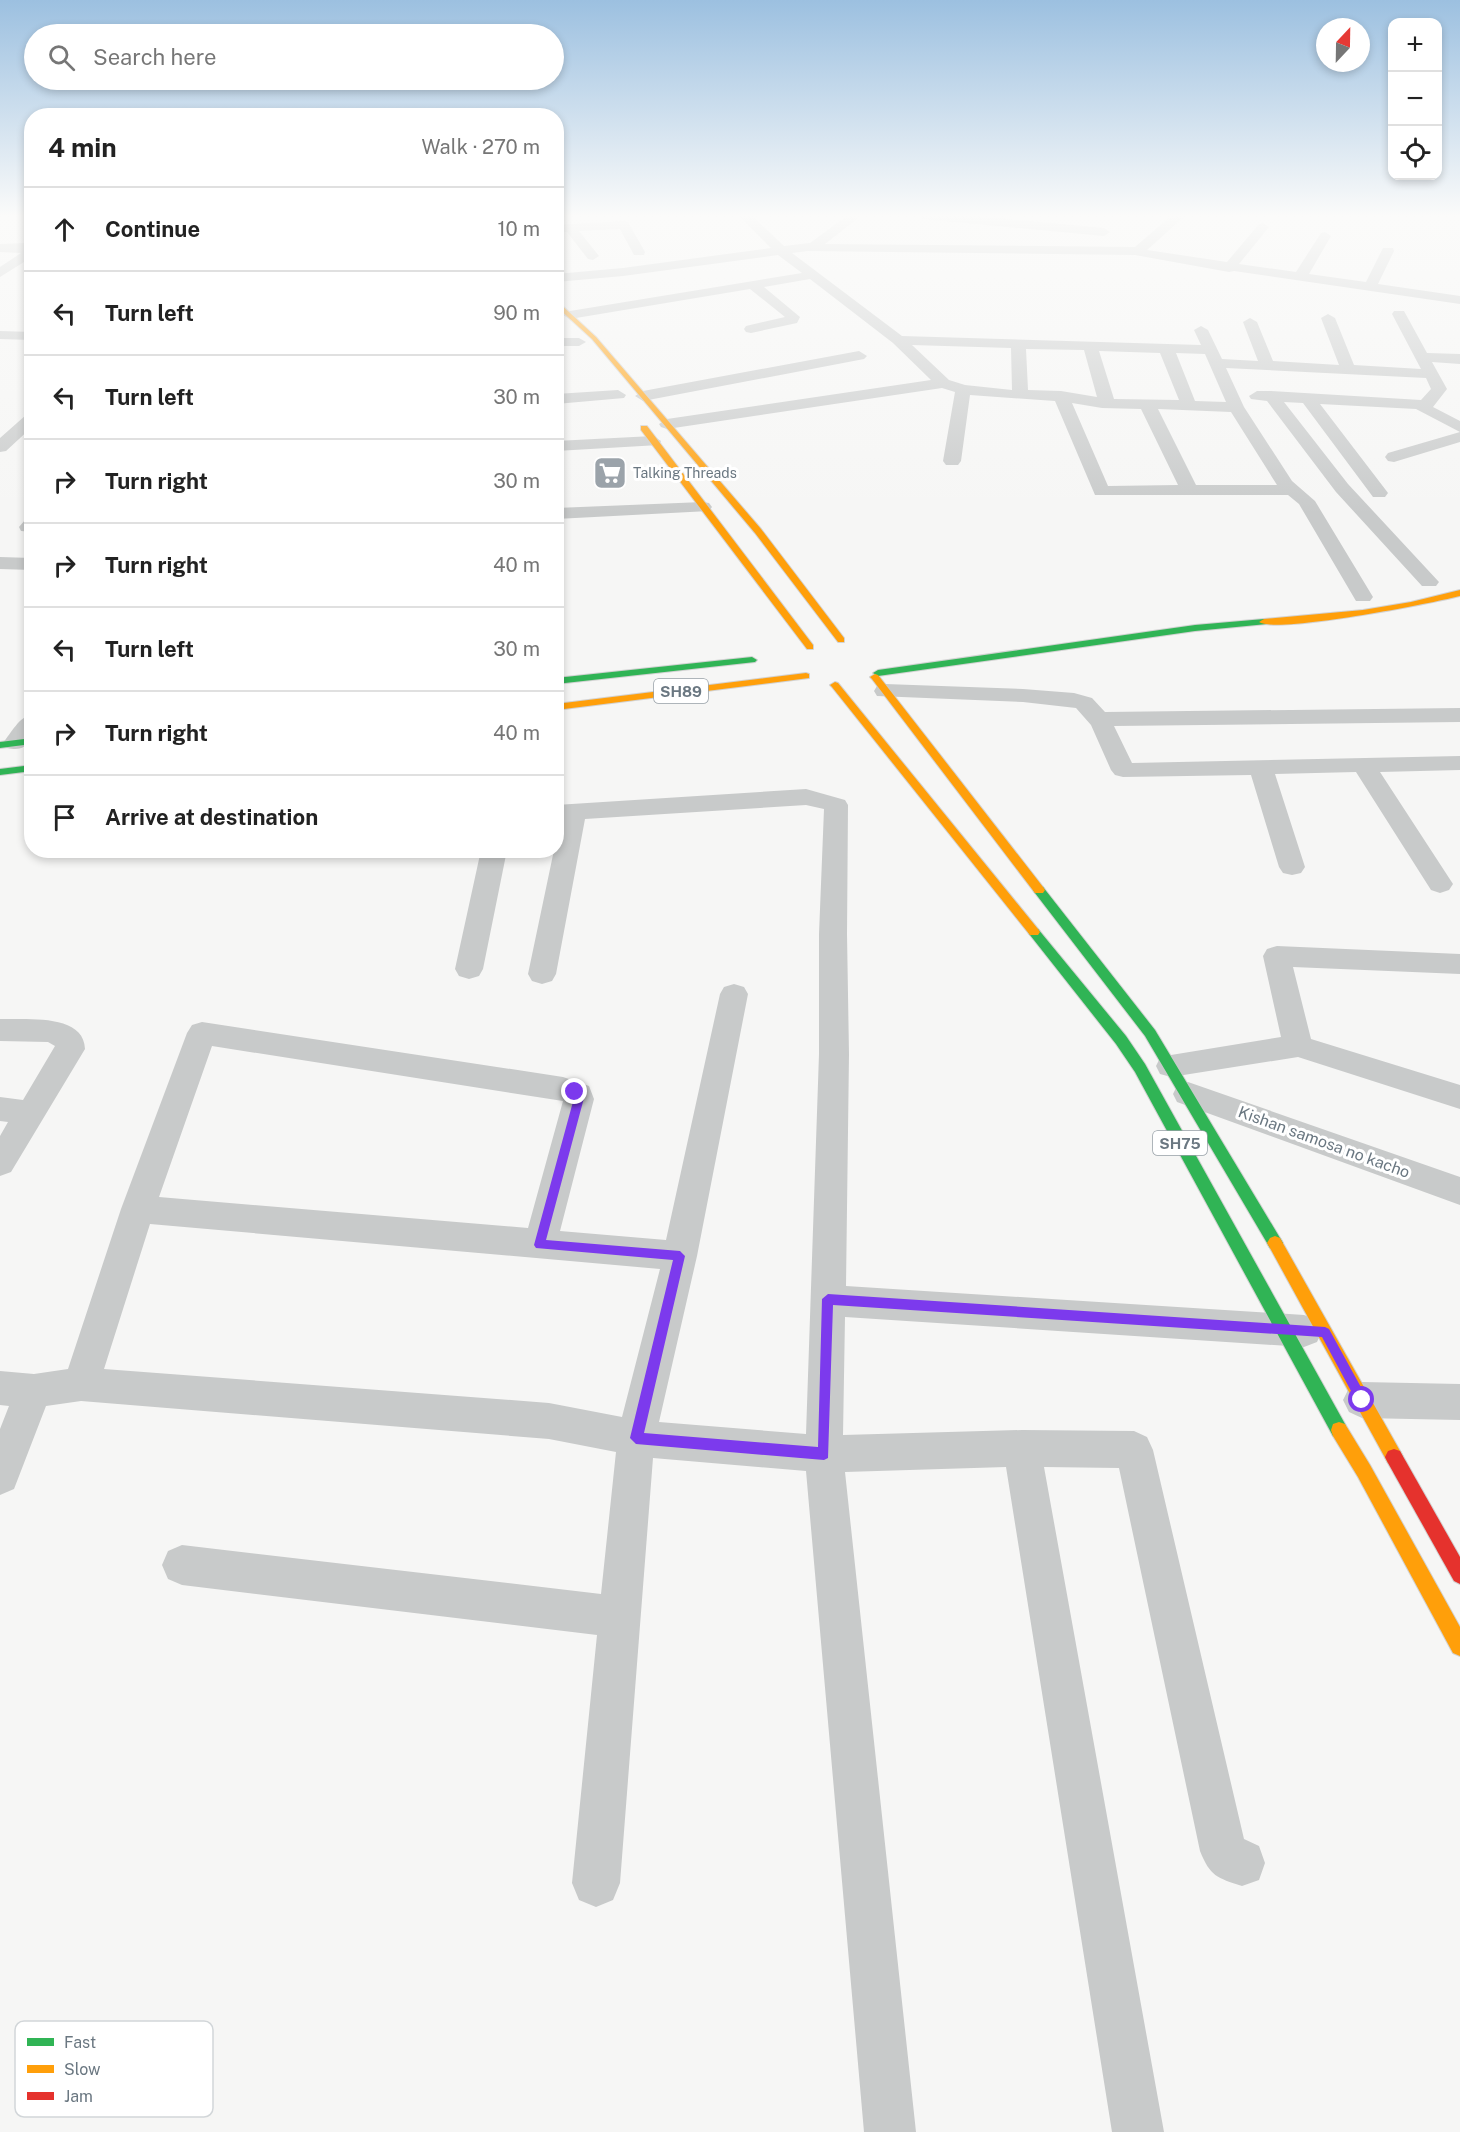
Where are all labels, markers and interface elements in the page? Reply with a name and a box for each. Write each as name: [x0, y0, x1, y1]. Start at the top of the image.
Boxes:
north arrow: [1316, 18, 1370, 72]
map controls: [1388, 18, 1442, 180]
button: +: [1388, 18, 1442, 72]
search box: [24, 24, 564, 90]
icon: search: [45, 41, 78, 74]
text: Search here: [93, 44, 217, 70]
button: −: [1388, 72, 1442, 126]
button: locate: [1388, 126, 1442, 180]
text: 4 min: [48, 132, 117, 163]
text: Walk · 270 m: [421, 135, 540, 159]
icon: ahead: [48, 213, 81, 246]
text: Continue: [105, 216, 200, 242]
text: 10 m: [497, 217, 540, 241]
icon: left: [48, 297, 81, 330]
text: Turn left: [105, 300, 194, 326]
text: 90 m: [493, 301, 540, 325]
icon: left: [48, 381, 81, 414]
text: Turn left: [105, 384, 194, 410]
text: 30 m: [493, 385, 540, 409]
supermarket icon: Talking Threads: [592, 455, 628, 491]
icon: right: [48, 465, 81, 498]
place label: Talking Threads: [633, 465, 737, 481]
text: Turn right: [105, 468, 208, 494]
text: 30 m: [493, 469, 540, 493]
icon: right: [48, 549, 81, 582]
text: Turn right: [105, 552, 208, 578]
text: 40 m: [493, 553, 540, 577]
icon: left: [48, 633, 81, 666]
text: Turn left: [105, 636, 194, 662]
text: 30 m: [493, 637, 540, 661]
road number: SH89: [654, 679, 708, 703]
icon: right: [48, 717, 81, 750]
text: Turn right: [105, 720, 208, 746]
text: 40 m: [493, 721, 540, 745]
icon: arrive: [48, 801, 81, 834]
text: Arrive at destination: [105, 804, 318, 830]
route end: [561, 1078, 587, 1104]
street label: Kishan samosa no kacho: [1236, 1102, 1412, 1182]
road number: SH75: [1153, 1131, 1207, 1155]
route start: [1348, 1386, 1374, 1412]
legend: [15, 2021, 213, 2117]
text: Fast: [64, 2033, 96, 2052]
text: Slow: [64, 2060, 101, 2079]
text: Jam: [64, 2087, 93, 2106]

